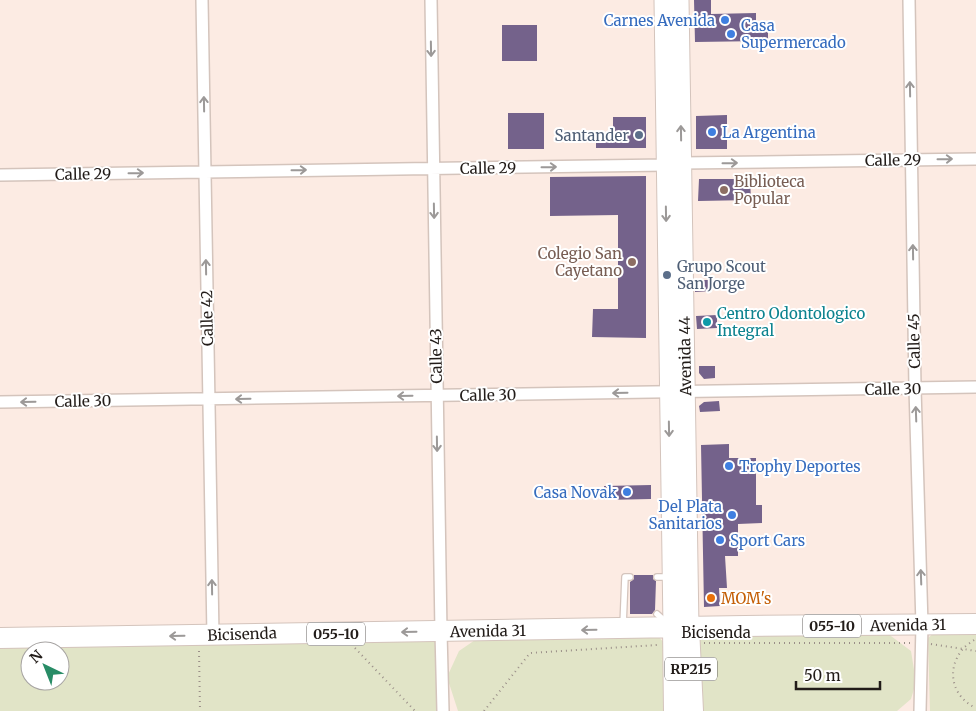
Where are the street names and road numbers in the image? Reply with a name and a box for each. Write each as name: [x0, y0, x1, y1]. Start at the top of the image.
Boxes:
street label: Calle 29: [865, 150, 921, 170]
street label: Calle 29: [460, 158, 516, 178]
street label: Calle 29: [55, 164, 111, 184]
street label: Calle 42: [197, 290, 217, 346]
street label: Calle 45: [904, 313, 924, 369]
street label: Avenida 44: [675, 316, 695, 397]
street label: Calle 43: [426, 328, 446, 384]
street label: Calle 30: [864, 379, 922, 399]
street label: Calle 30: [459, 385, 517, 405]
street label: Calle 30: [54, 391, 112, 411]
road number: 055-10: [803, 614, 861, 638]
street label: Avenida 31: [869, 615, 946, 635]
street label: Avenida 31: [449, 621, 526, 641]
road number: 055-10: [307, 622, 365, 646]
street label: Bicisenda: [207, 623, 277, 645]
street label: Bicisenda: [681, 623, 751, 642]
road number: RP215: [665, 658, 717, 681]

